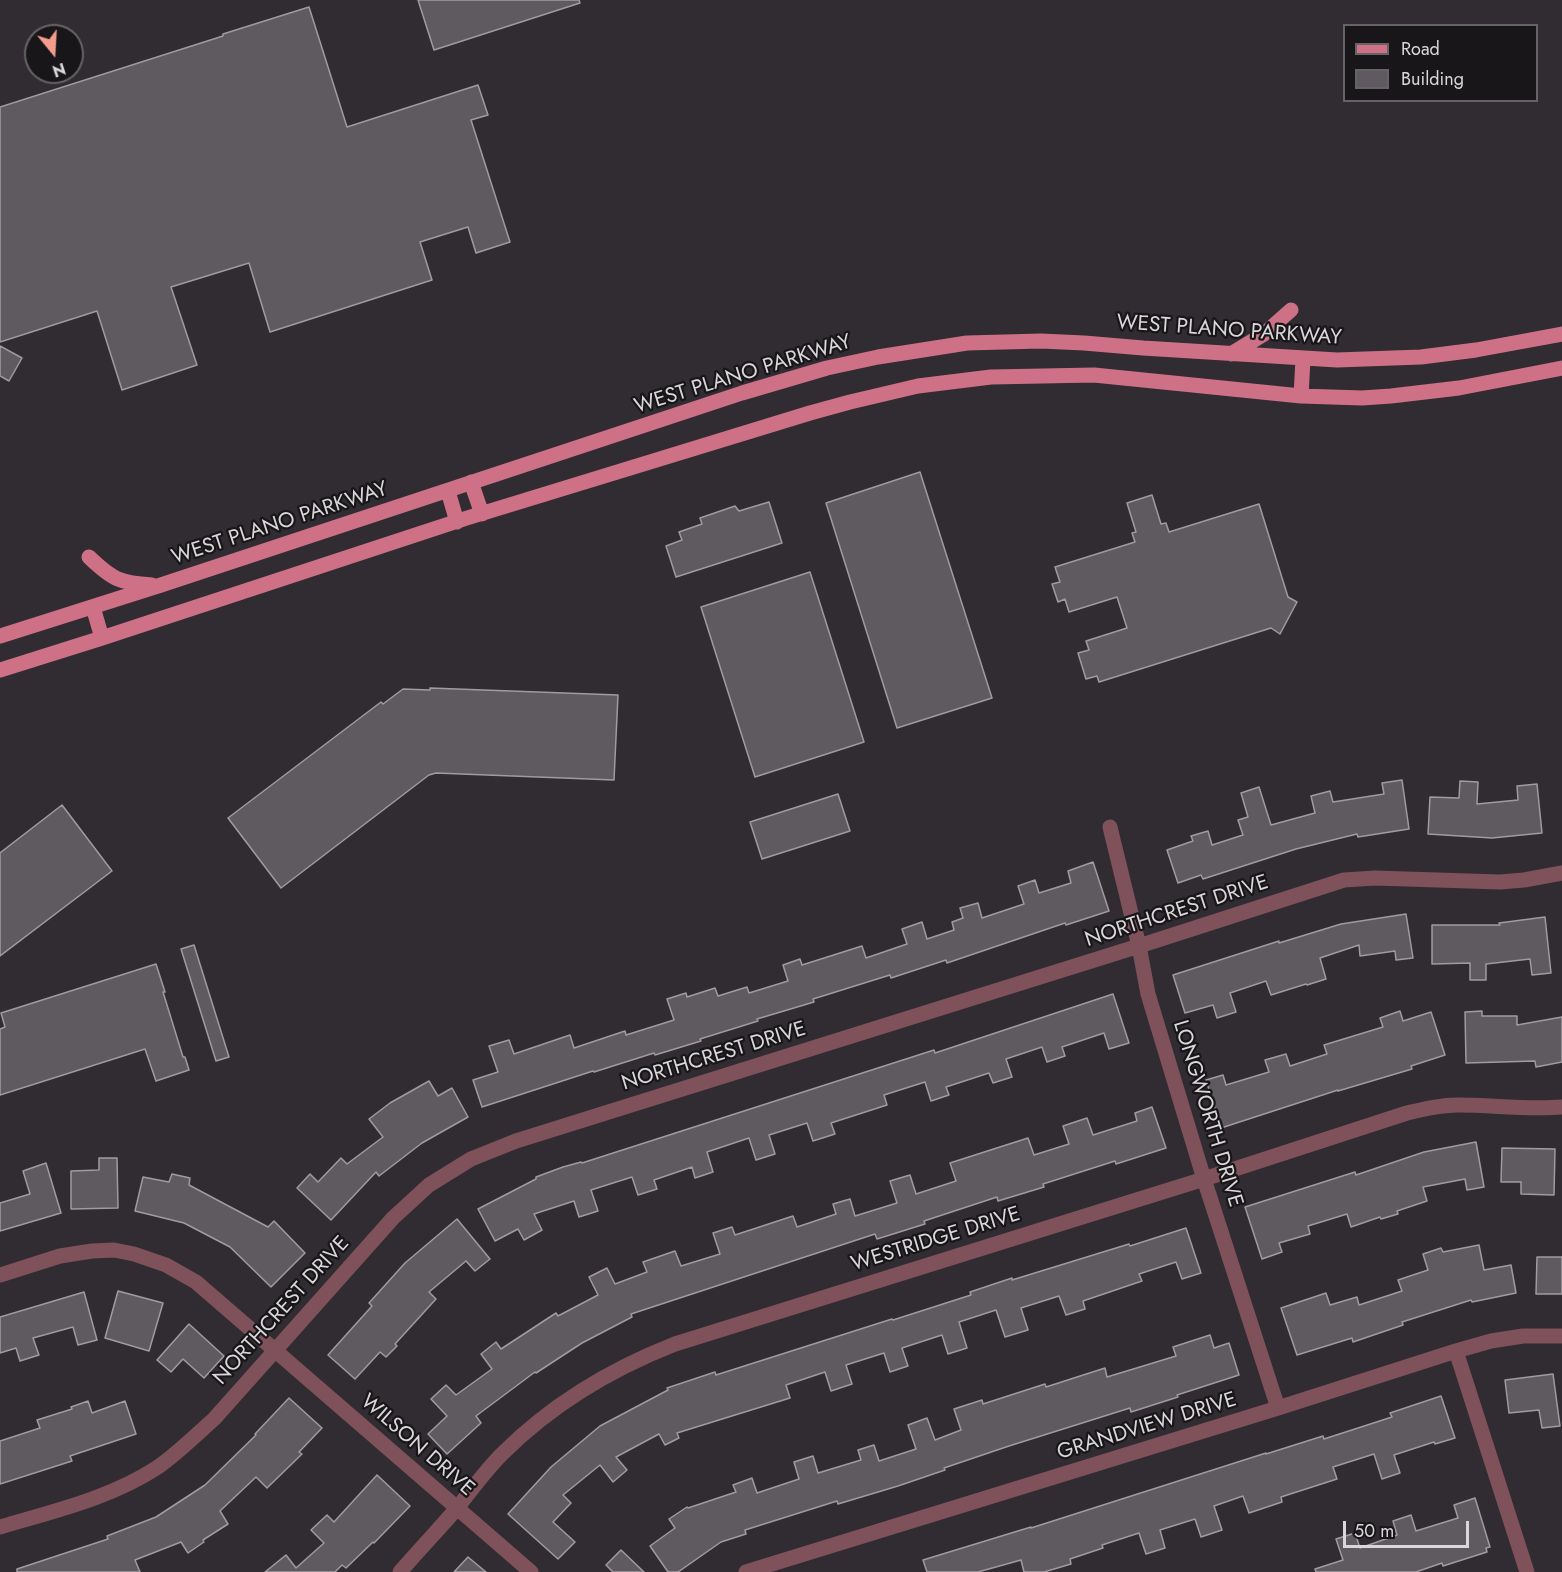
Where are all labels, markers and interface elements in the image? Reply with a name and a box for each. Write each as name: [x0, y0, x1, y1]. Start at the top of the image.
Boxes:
north arrow: [24, 24, 84, 84]
legend: [1343, 24, 1538, 102]
text: Road: [1401, 36, 1440, 62]
text: N: [49, 57, 69, 83]
text: Building: [1401, 66, 1464, 92]
street label: WEST PLANO PARKWAY: [1116, 311, 1342, 351]
street label: WEST PLANO PARKWAY: [631, 330, 855, 420]
street label: WEST PLANO PARKWAY: [169, 477, 391, 571]
street label: NORTHCREST DRIVE: [1082, 870, 1272, 954]
street label: NORTHCREST DRIVE: [619, 1017, 809, 1097]
street label: LONGWORTH DRIVE: [1167, 1018, 1247, 1210]
street label: WESTRIDGE DRIVE: [848, 1202, 1024, 1278]
street label: NORTHCREST DRIVE: [209, 1231, 355, 1391]
street label: GRANDVIEW DRIVE: [1054, 1388, 1240, 1466]
street label: WILSON DRIVE: [355, 1390, 479, 1502]
scale bar: [1346, 1509, 1472, 1547]
text: 50 m: [1354, 1518, 1394, 1544]

